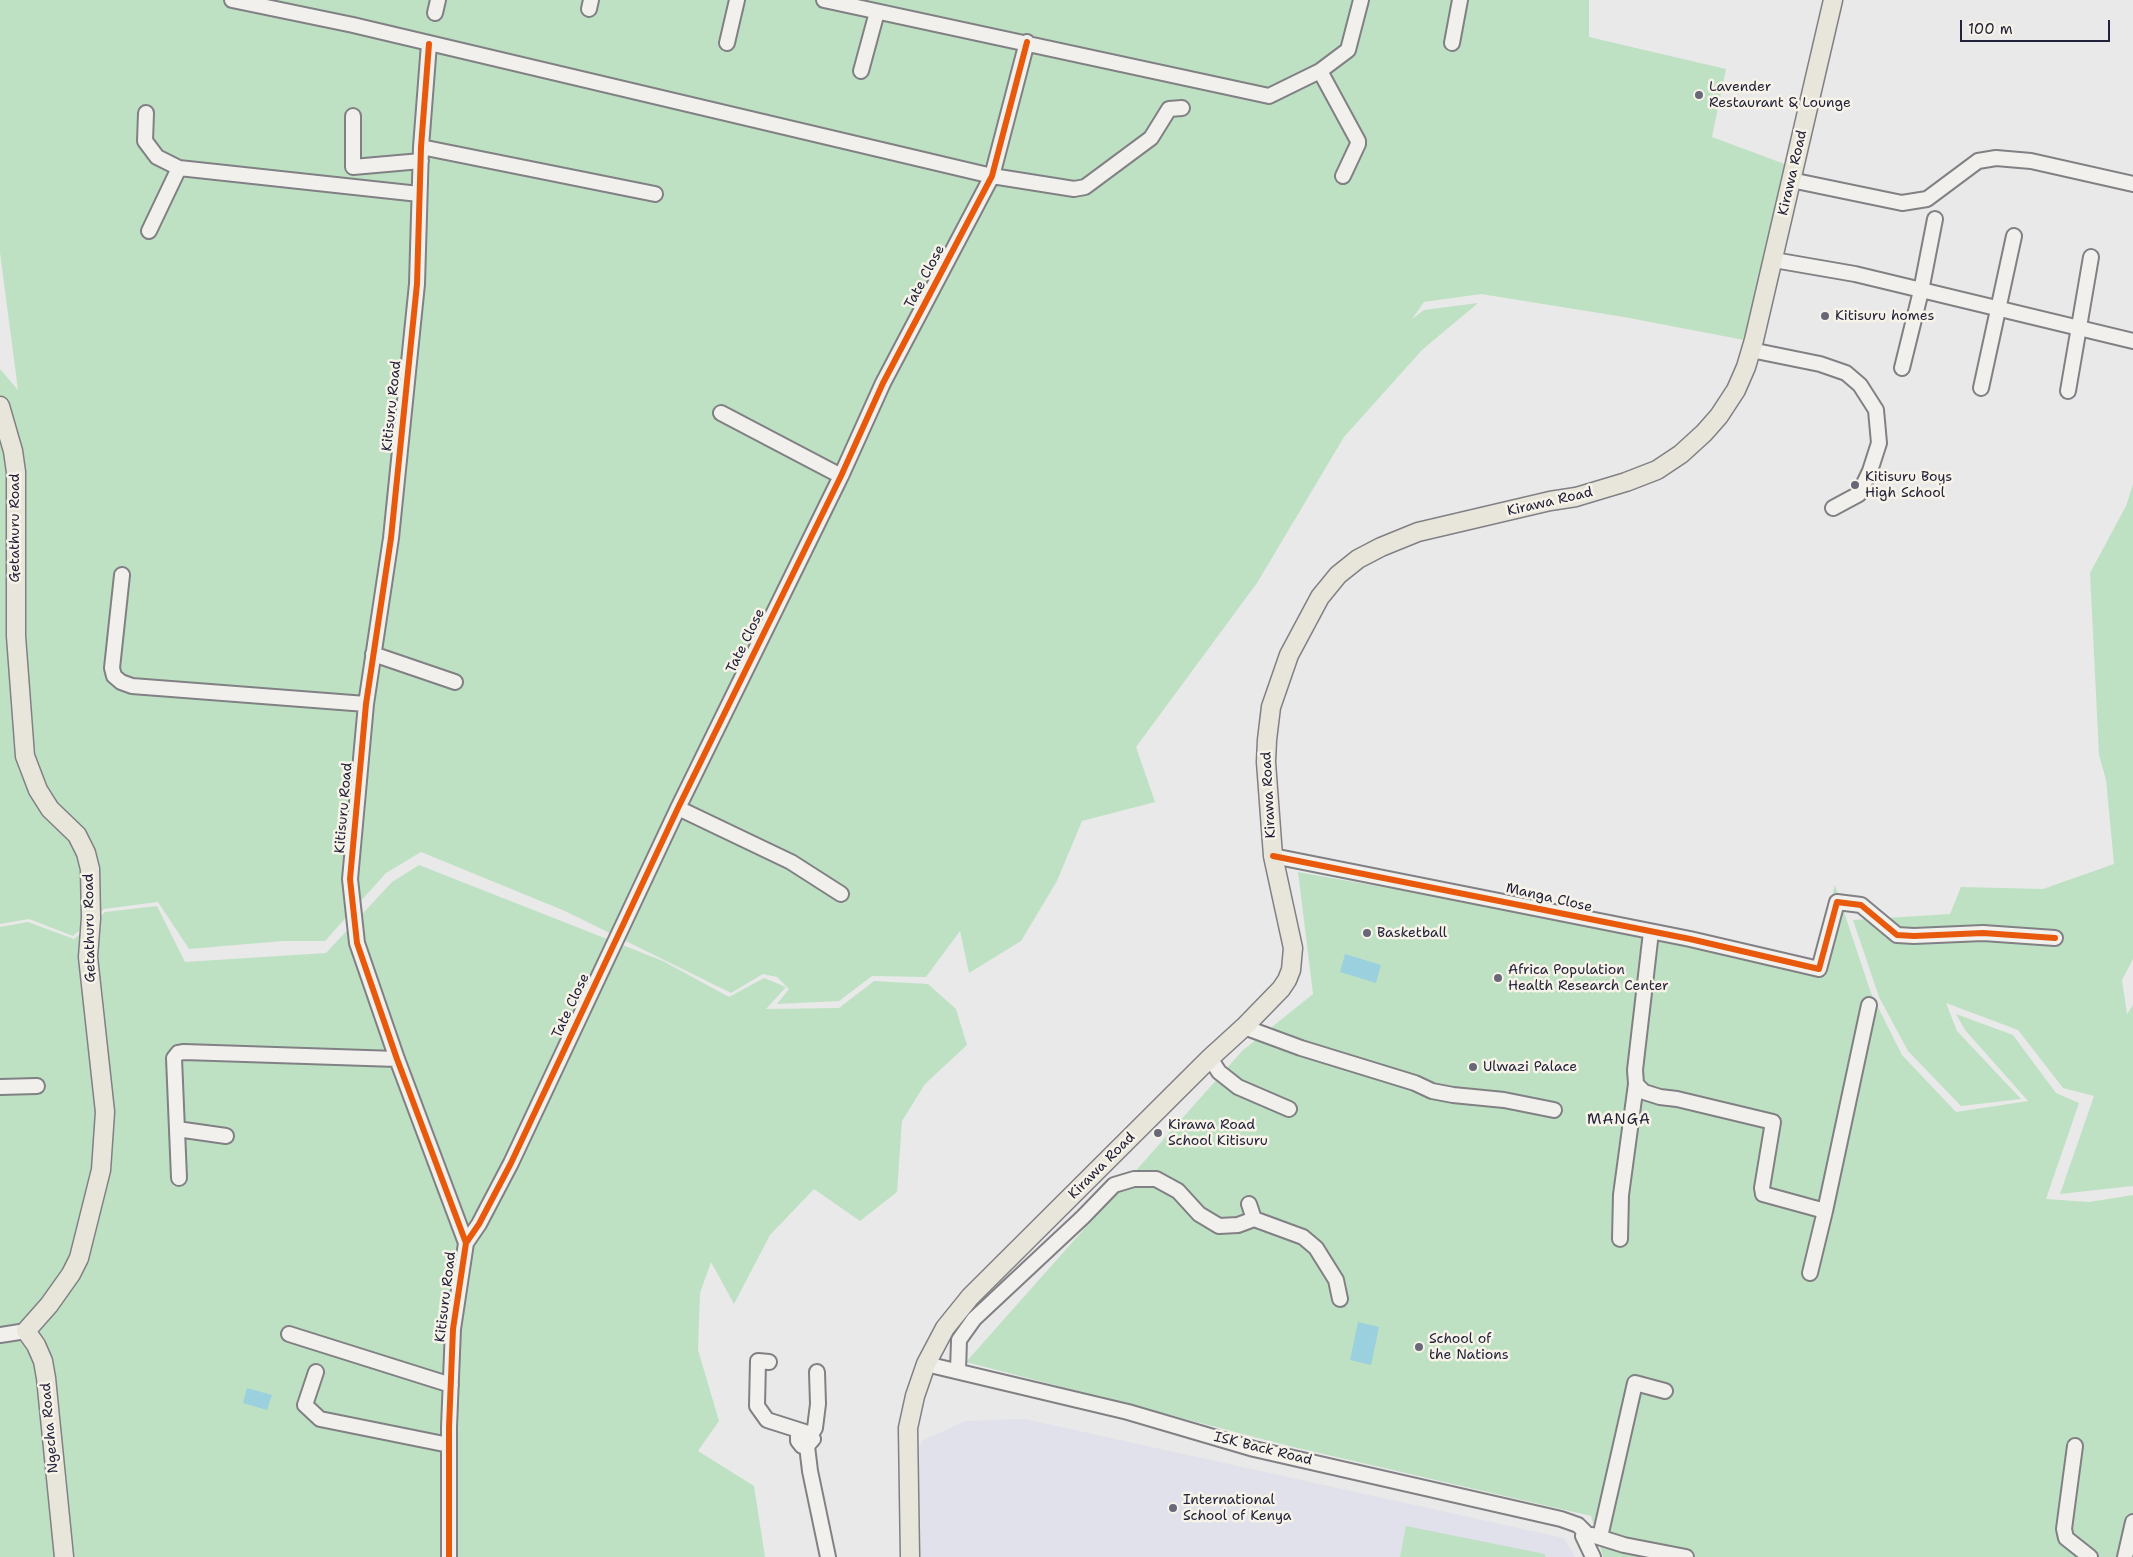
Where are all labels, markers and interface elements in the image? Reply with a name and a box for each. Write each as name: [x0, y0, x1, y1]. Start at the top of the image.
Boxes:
scale bar: [1963, 10, 2113, 42]
text: 100 m: [1968, 19, 2013, 39]
place label: Lavender Restaurant & Lounge: [1709, 79, 1851, 111]
marker: Lavender Restaurant & Lounge: [1693, 89, 1705, 101]
street label: Kirawa Road: [1775, 129, 1811, 217]
street label: Tate Close: [901, 242, 949, 312]
place label: Kitisuru homes: [1835, 308, 1934, 324]
marker: Kitisuru homes: [1819, 310, 1831, 322]
street label: Kitisuru Road: [379, 360, 405, 452]
place label: Kitisuru Boys High School: [1865, 469, 1952, 502]
street label: Getathuru Road: [7, 473, 23, 583]
marker: Kitisuru Boys High School: [1849, 479, 1861, 491]
street label: Kirawa Road: [1506, 484, 1594, 520]
street label: Tate Close: [723, 606, 769, 676]
street label: Kirawa Road: [1258, 751, 1280, 839]
street label: Kitisuru Road: [332, 762, 356, 854]
street label: Getathuru Road: [81, 873, 99, 983]
street label: Manga Close: [1504, 880, 1594, 916]
place label: Basketball: [1377, 925, 1447, 941]
marker: Basketball: [1361, 927, 1373, 939]
place label: Africa Population Health Research Center: [1508, 962, 1669, 994]
street label: Tate Close: [549, 971, 593, 1041]
marker: Africa Population Health Research Center: [1492, 972, 1504, 984]
place label: Ulwazi Palace: [1483, 1059, 1577, 1075]
marker: Ulwazi Palace: [1467, 1061, 1479, 1073]
district label: MANGA: [1586, 1111, 1652, 1129]
place label: Kirawa Road School Kitisuru: [1168, 1117, 1268, 1150]
marker: Kirawa Road School Kitisuru: [1152, 1127, 1164, 1139]
street label: Kirawa Road: [1065, 1129, 1139, 1203]
street label: Kitisuru Road: [432, 1251, 460, 1343]
place label: School of the Nations: [1429, 1331, 1509, 1364]
marker: School of the Nations: [1413, 1341, 1425, 1353]
street label: Ngecha Road: [38, 1382, 62, 1474]
street label: ISK Back Road: [1212, 1429, 1314, 1469]
place label: International School of Kenya: [1183, 1492, 1292, 1524]
marker: International School of Kenya: [1167, 1502, 1179, 1514]

